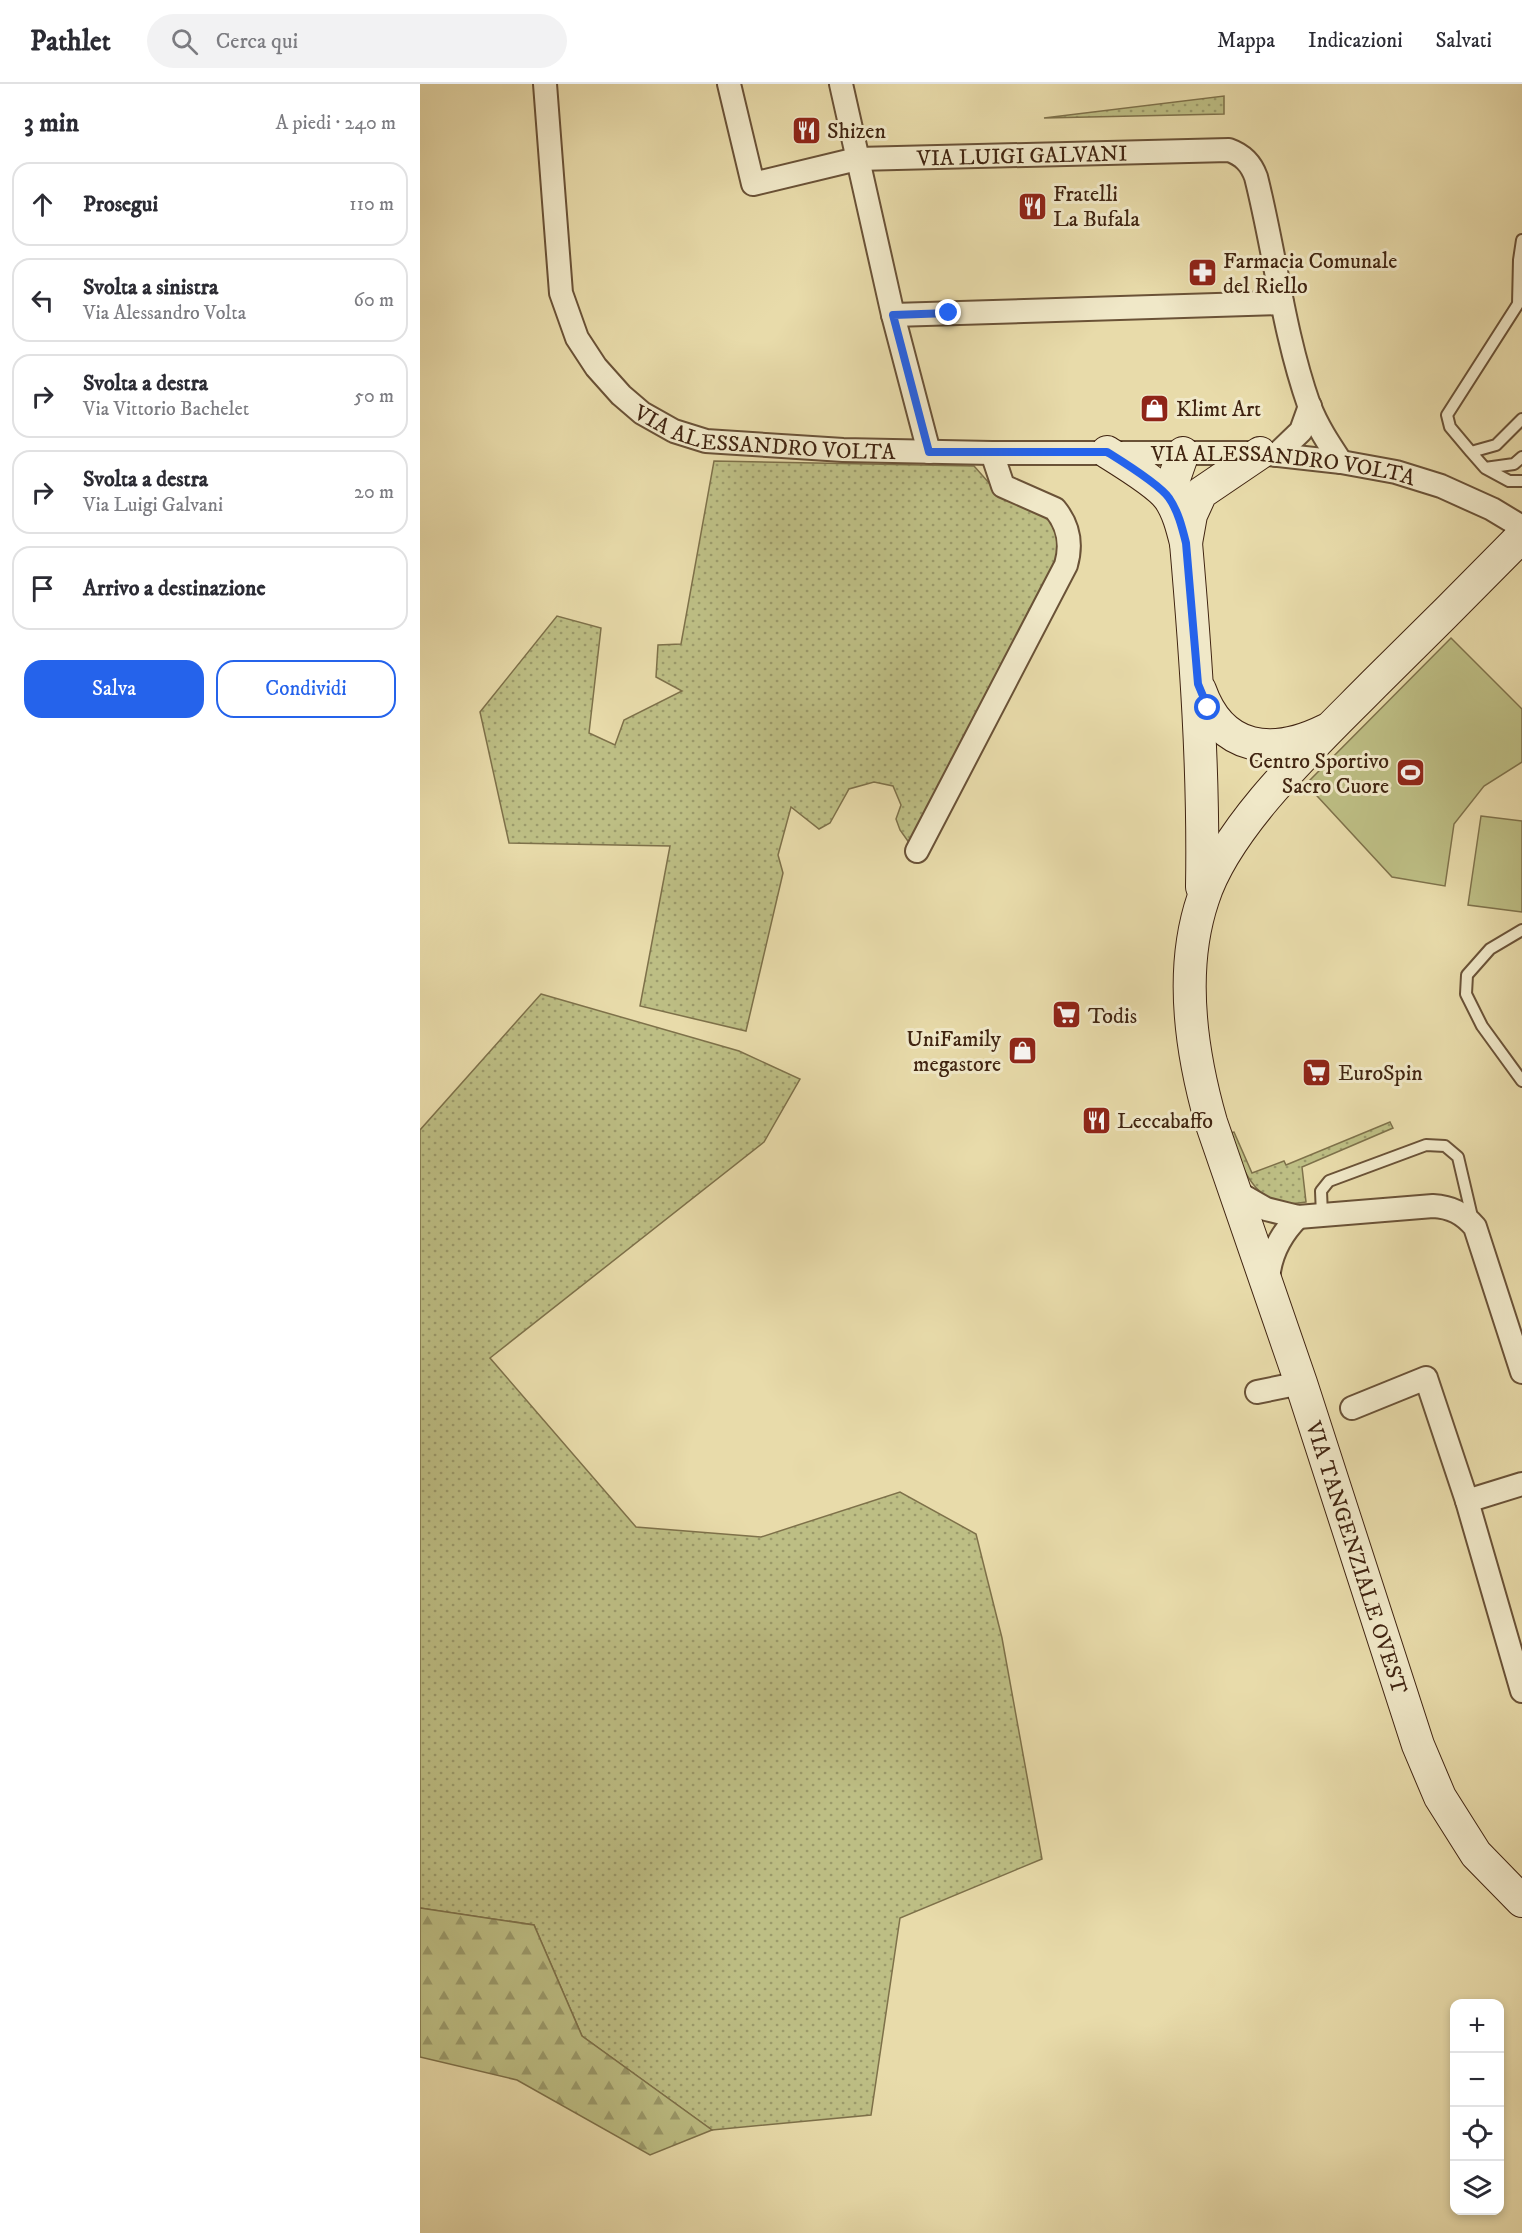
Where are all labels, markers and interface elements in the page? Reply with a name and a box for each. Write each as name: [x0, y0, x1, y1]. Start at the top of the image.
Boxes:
search box: [147, 14, 567, 68]
text: Pathlet: [30, 24, 111, 59]
icon: search: [168, 25, 201, 58]
text: Cerca qui: [216, 28, 298, 55]
text: Mappa: [1217, 28, 1275, 54]
text: Indicazioni: [1308, 28, 1403, 54]
text: Salvati: [1436, 28, 1492, 54]
text: 3 min: [24, 107, 79, 140]
text: A piedi · 240 m: [276, 111, 396, 136]
restaurant icon: Shizen: [790, 114, 822, 146]
place label: Shizen: [827, 118, 886, 145]
street label: VIA LUIGI GALVANI: [916, 140, 1128, 173]
place label: Fratelli La Bufala: [1053, 181, 1140, 233]
icon: ahead: [26, 188, 59, 221]
restaurant icon: Fratelli La Bufala: [1016, 190, 1048, 222]
text: Prosegui: [83, 191, 158, 218]
text: 110 m: [349, 192, 394, 217]
place label: Farmacia Comunale del Riello: [1223, 248, 1397, 300]
pharmacy icon: Farmacia Comunale del Riello: [1186, 257, 1218, 289]
text: Svolta a sinistra: [83, 274, 218, 301]
icon: left: [26, 284, 59, 317]
text: 60 m: [354, 288, 394, 313]
route end: [935, 299, 961, 325]
text: Via Alessandro Volta: [83, 301, 246, 326]
text: Svolta a destra: [83, 370, 208, 397]
icon: right: [26, 380, 59, 413]
text: 50 m: [354, 384, 394, 409]
shop icon: Klimt Art: [1139, 392, 1171, 424]
place label: Klimt Art: [1176, 396, 1261, 423]
text: Via Vittorio Bachelet: [83, 397, 249, 422]
street label: VIA ALESSANDRO VOLTA: [628, 399, 897, 466]
street label: VIA ALESSANDRO VOLTA: [1150, 441, 1420, 493]
text: Svolta a destra: [83, 466, 208, 493]
icon: right: [26, 476, 59, 509]
text: 20 m: [354, 480, 394, 505]
text: Via Luigi Galvani: [83, 493, 223, 518]
icon: arrive: [26, 572, 59, 605]
text: Arrivo a destinazione: [83, 575, 266, 602]
button: Salva: [24, 660, 204, 718]
button: Condividi: [216, 660, 396, 718]
route start: [1194, 694, 1220, 720]
place label: Centro Sportivo Sacro Cuore: [1249, 748, 1389, 800]
sports icon: Centro Sportivo Sacro Cuore: [1394, 757, 1426, 789]
supermarket icon: Todis: [1051, 999, 1083, 1031]
place label: Todis: [1088, 1003, 1137, 1030]
place label: UniFamily megastore: [906, 1026, 1002, 1078]
shop icon: UniFamily megastore: [1006, 1035, 1038, 1067]
supermarket icon: EuroSpin: [1301, 1056, 1333, 1088]
place label: EuroSpin: [1338, 1060, 1423, 1087]
restaurant icon: Leccabaffo: [1080, 1104, 1112, 1136]
place label: Leccabaffo: [1117, 1108, 1213, 1135]
street label: VIA TANGENZIALE OVEST: [1299, 1417, 1413, 1698]
map controls: [1450, 1999, 1504, 2215]
button: +: [1450, 1999, 1504, 2053]
button: −: [1450, 2053, 1504, 2107]
button: locate: [1450, 2107, 1504, 2161]
button: layers: [1450, 2161, 1504, 2215]

